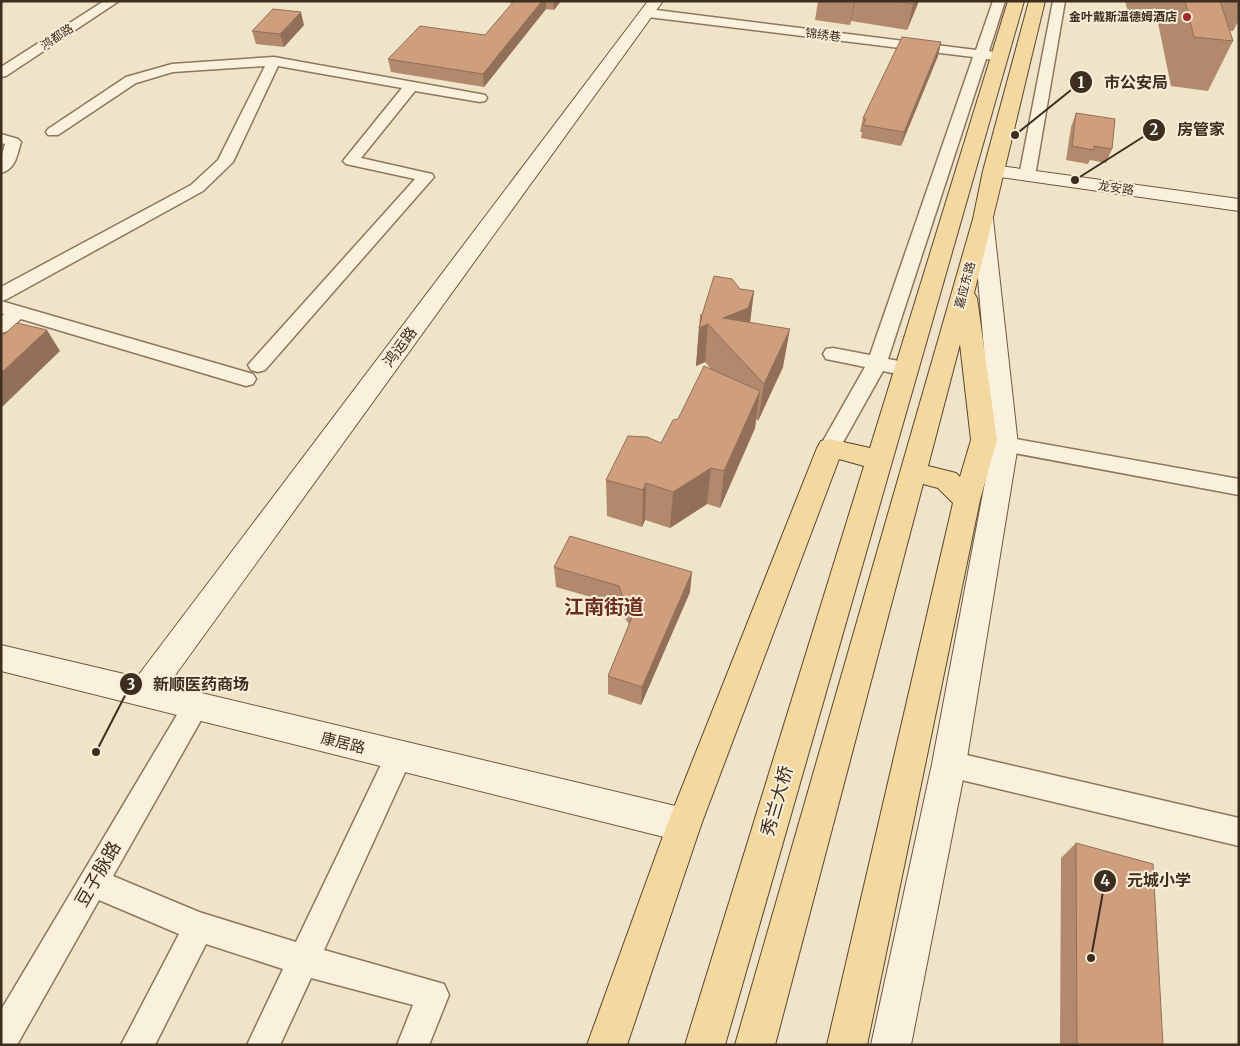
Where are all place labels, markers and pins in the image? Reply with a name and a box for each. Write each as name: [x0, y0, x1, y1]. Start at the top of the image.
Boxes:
place label: 金叶戴斯温德姆酒店: [1069, 9, 1177, 24]
marker: 金叶戴斯温德姆酒店: [1181, 11, 1193, 23]
callout: 市公安局: [1069, 67, 1178, 98]
callout: 房管家: [1142, 114, 1235, 145]
callout: 新顺医药商场: [118, 669, 259, 700]
callout: 元城小学: [1092, 865, 1201, 896]

